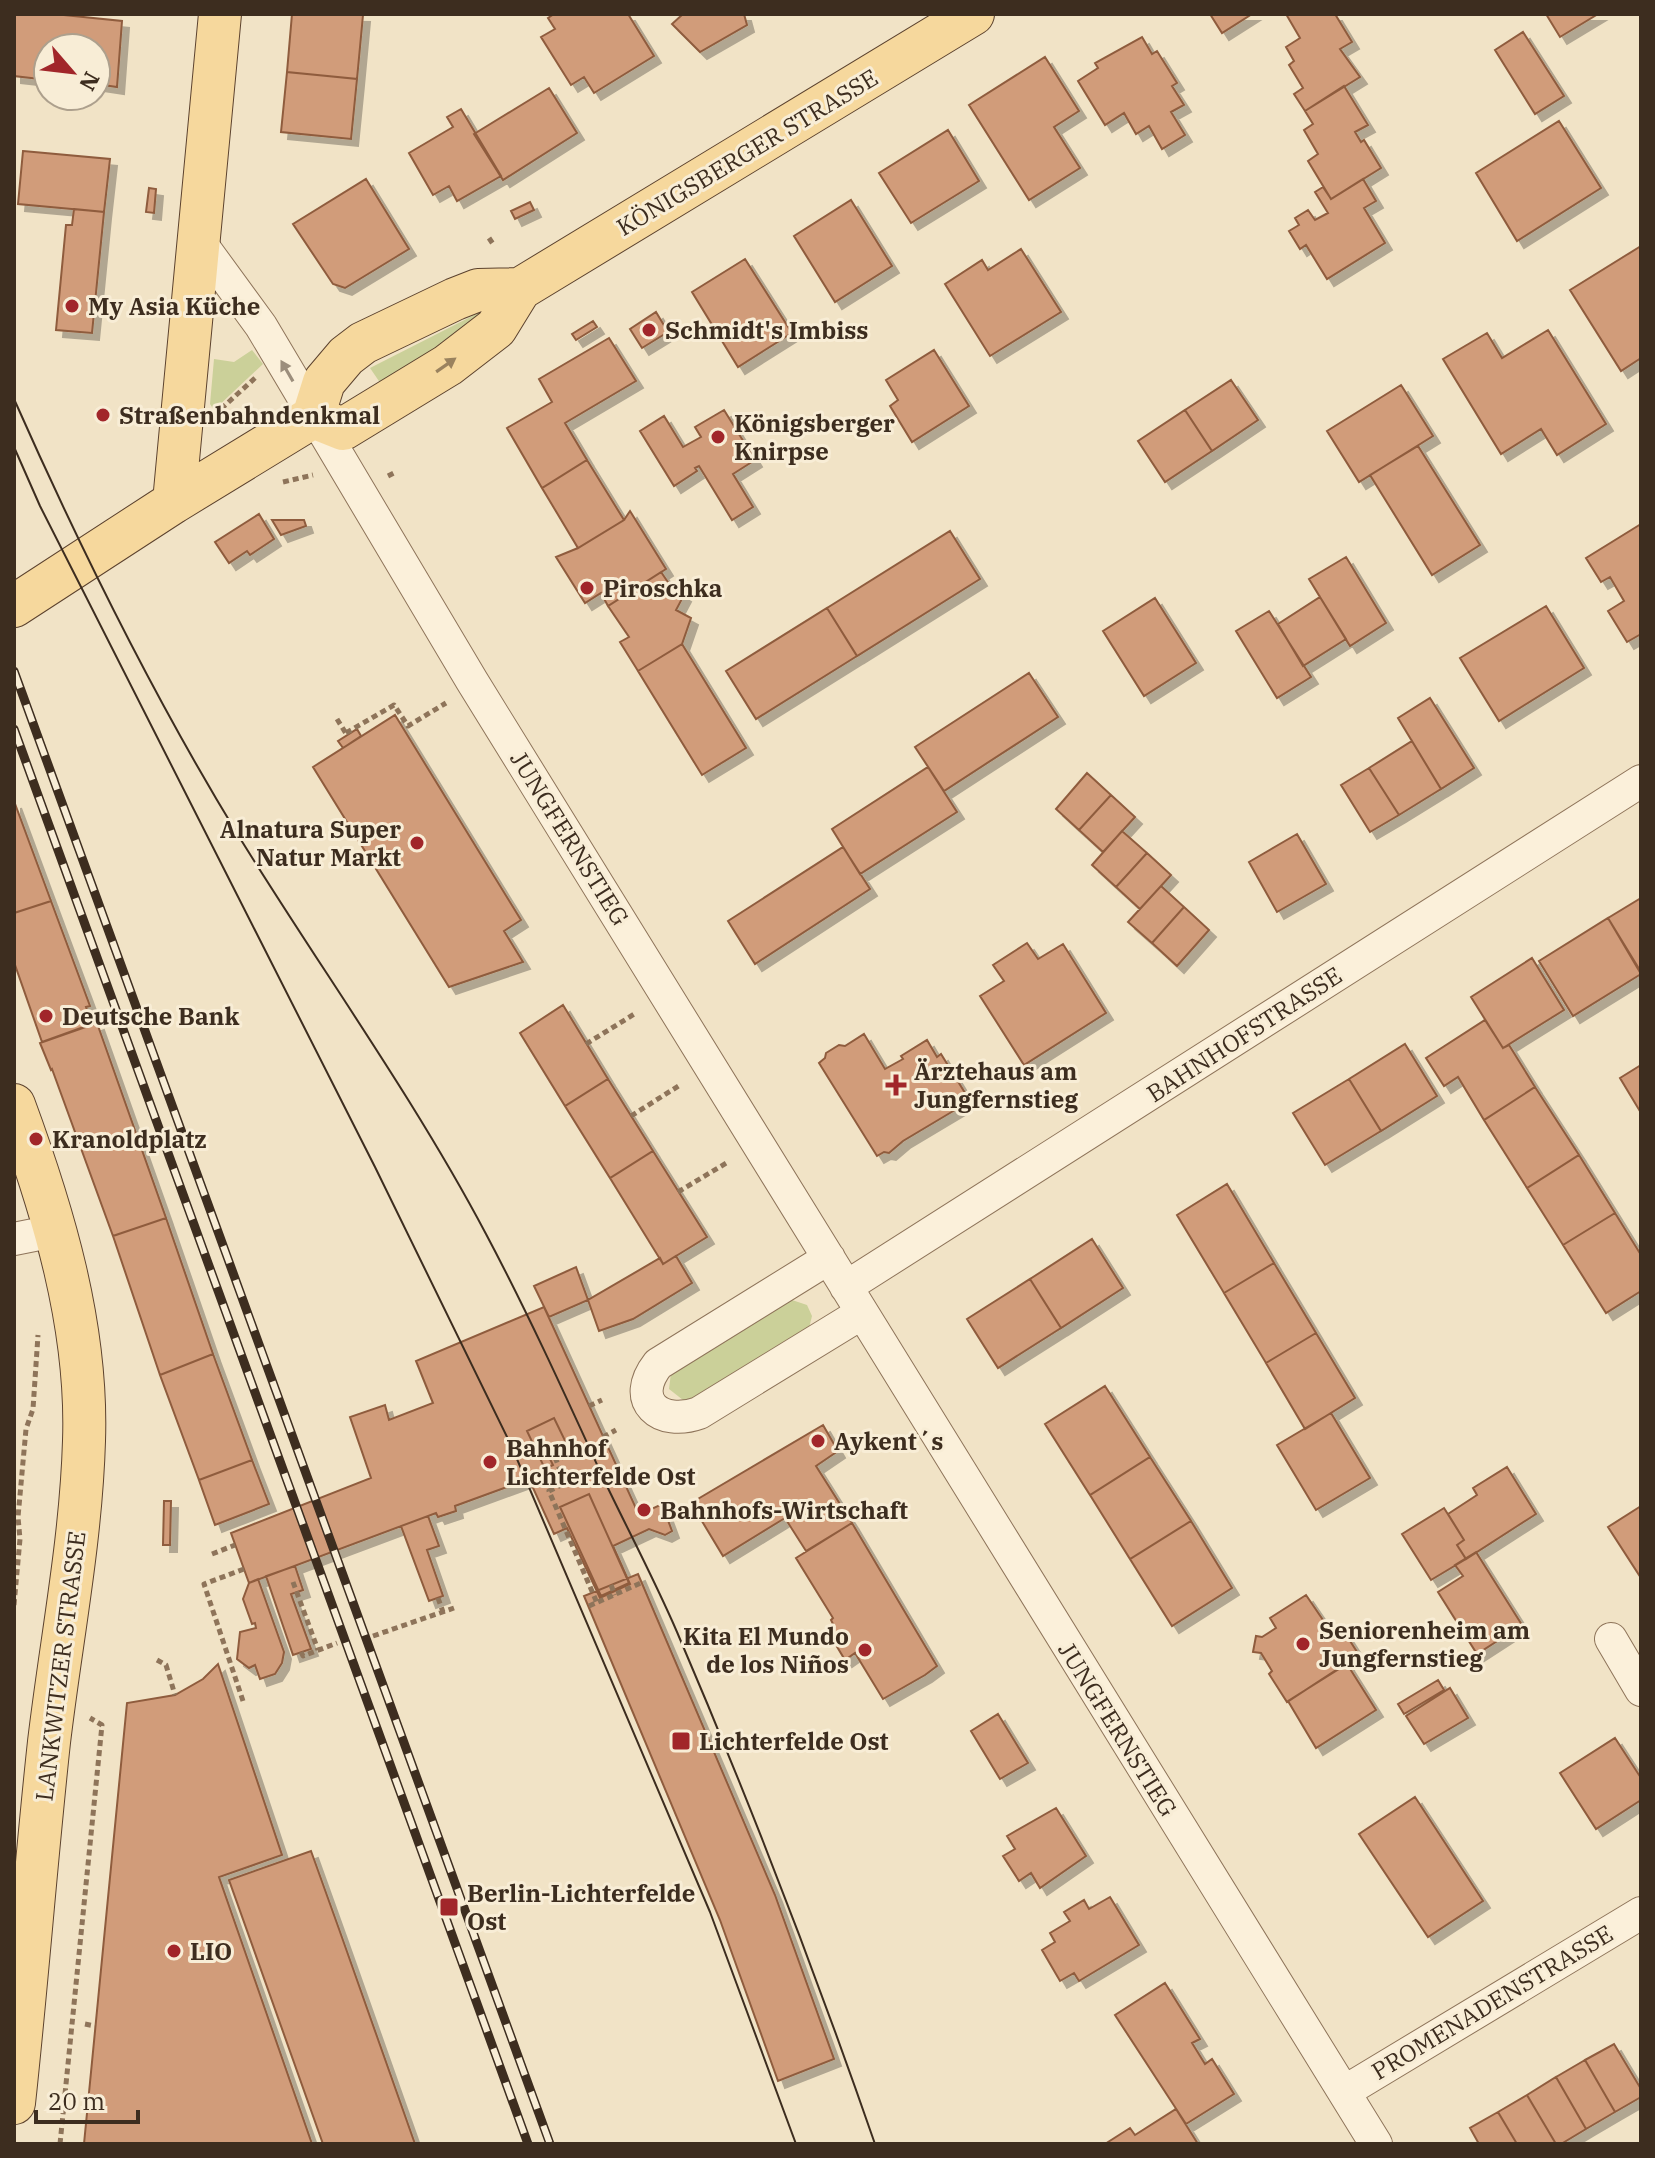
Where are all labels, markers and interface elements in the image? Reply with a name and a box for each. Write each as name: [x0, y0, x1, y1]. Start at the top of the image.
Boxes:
north arrow: [32, 32, 112, 112]
street label: KÖNIGSBERGER STRASSE: [610, 61, 884, 243]
text: N: [73, 67, 107, 96]
place label: My Asia Küche: [88, 290, 260, 322]
marker: My Asia Küche: [63, 297, 81, 315]
place label: Schmidt's Imbiss: [665, 314, 868, 346]
marker: Schmidt's Imbiss: [640, 321, 658, 339]
one-way arrow: [435, 357, 457, 373]
one-way arrow: [280, 360, 294, 383]
place label: Straßenbahndenkmal: [119, 399, 380, 431]
marker: Straßenbahndenkmal: [94, 406, 112, 424]
place label: Königsberger Knirpse: [734, 407, 895, 467]
marker: Königsberger Knirpse: [709, 428, 727, 446]
place label: Piroschka: [603, 572, 723, 604]
marker: Piroschka: [578, 579, 596, 597]
street label: JUNGFERNSTIEG: [503, 745, 637, 931]
place label: Alnatura Super Natur Markt: [220, 813, 401, 873]
marker: Alnatura Super Natur Markt: [408, 834, 426, 852]
street label: BAHNHOFSTRASSE: [1140, 959, 1348, 1109]
place label: Deutsche Bank: [62, 1000, 239, 1032]
marker: Deutsche Bank: [37, 1007, 55, 1025]
place label: Ärztehaus am Jungfernstieg: [914, 1055, 1078, 1115]
marker: Ärztehaus am Jungfernstieg: [885, 1074, 907, 1096]
place label: Kranoldplatz: [52, 1123, 207, 1155]
marker: Kranoldplatz: [27, 1130, 45, 1148]
place label: Aykent´s: [834, 1425, 943, 1457]
place label: Bahnhof Lichterfelde Ost: [506, 1432, 696, 1492]
marker: Aykent´s: [809, 1432, 827, 1450]
marker: Bahnhof Lichterfelde Ost: [481, 1453, 499, 1471]
place label: Bahnhofs-Wirtschaft: [660, 1494, 908, 1526]
marker: Bahnhofs-Wirtschaft: [635, 1501, 653, 1519]
street label: LANKWITZER STRASSE: [28, 1529, 92, 1803]
place label: Seniorenheim am Jungfernstieg: [1319, 1614, 1530, 1674]
place label: Kita El Mundo de los Niños: [683, 1620, 849, 1680]
marker: Seniorenheim am Jungfernstieg: [1294, 1635, 1312, 1653]
street label: JUNGFERNSTIEG: [1051, 1636, 1185, 1822]
marker: Kita El Mundo de los Niños: [856, 1641, 874, 1659]
place label: Lichterfelde Ost: [699, 1725, 889, 1757]
marker: Lichterfelde Ost: [670, 1730, 692, 1752]
place label: Berlin-Lichterfelde Ost: [467, 1877, 695, 1937]
marker: Berlin-Lichterfelde Ost: [438, 1896, 460, 1918]
street label: PROMENADENSTRASSE: [1365, 1917, 1619, 2087]
place label: LIO: [190, 1935, 232, 1967]
marker: LIO: [165, 1942, 183, 1960]
scale bar: [36, 2074, 138, 2124]
text: 20 m: [48, 2085, 105, 2117]

